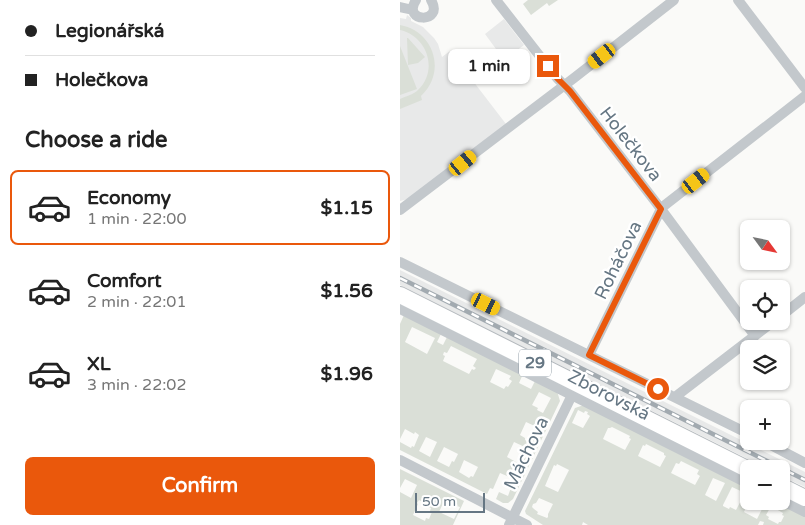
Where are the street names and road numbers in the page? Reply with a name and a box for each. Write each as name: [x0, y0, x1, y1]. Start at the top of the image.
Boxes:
street label: Holečkova: [595, 102, 667, 186]
street label: Roháčova: [590, 217, 646, 303]
road number: 29: [519, 349, 551, 376]
street label: Zborovská: [564, 365, 654, 425]
street label: Máchova: [499, 413, 553, 493]

